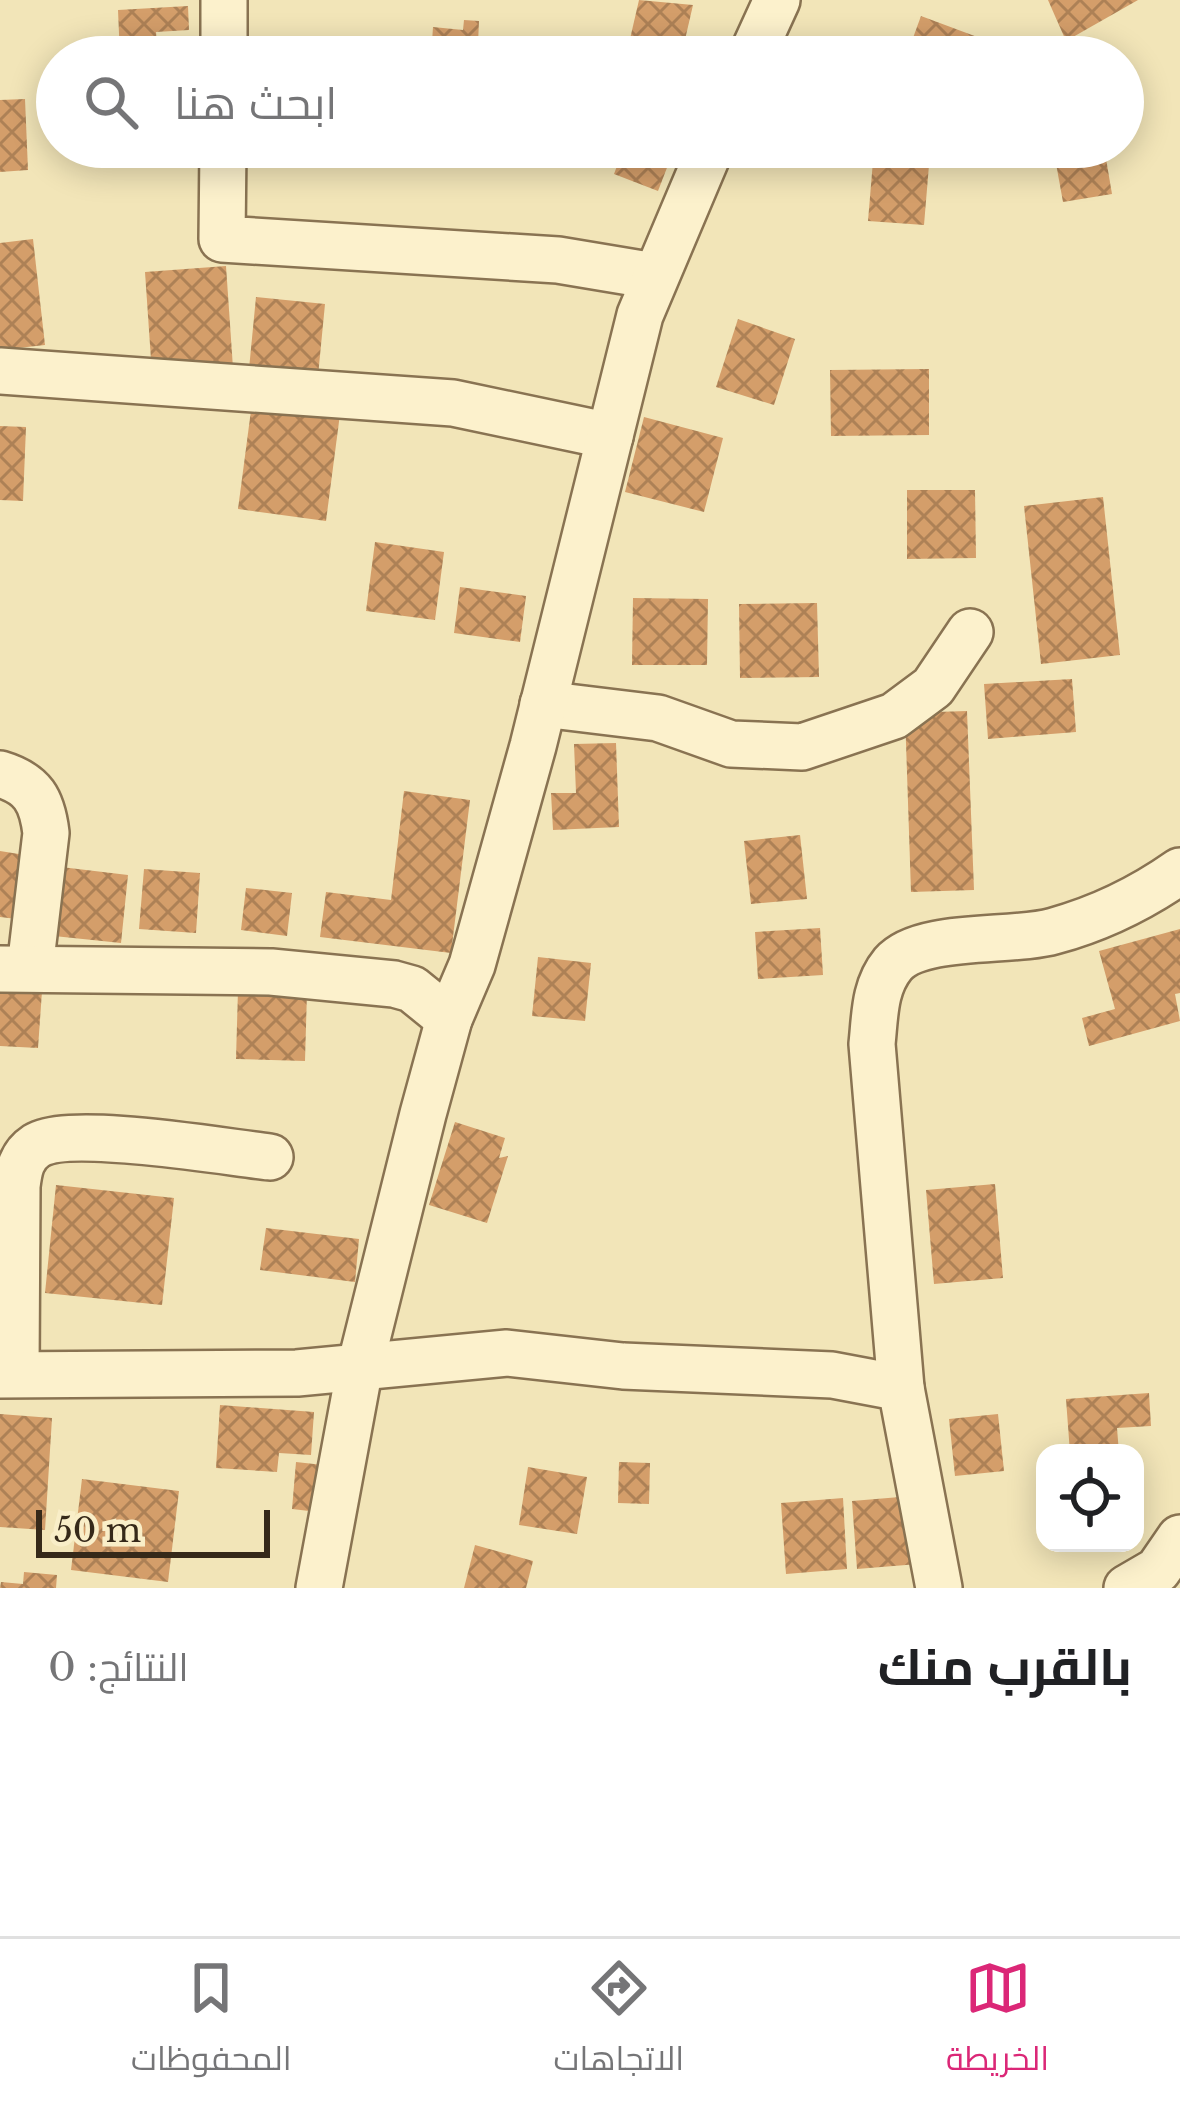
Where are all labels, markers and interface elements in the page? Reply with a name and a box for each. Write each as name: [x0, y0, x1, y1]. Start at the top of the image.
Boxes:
search box: [36, 36, 1144, 168]
icon: search: [78, 69, 144, 135]
text: ابحث هنا: [174, 75, 337, 131]
map controls: [1036, 1444, 1144, 1552]
button: locate: [1036, 1444, 1144, 1552]
scale bar: [36, 1504, 270, 1557]
text: 50 m: [54, 1510, 141, 1551]
text: بالقرب منك: [878, 1636, 1132, 1699]
text: النتائج: 0: [48, 1643, 189, 1692]
tab: المحفوظات: [131, 1955, 292, 2089]
tab: الاتجاهات: [553, 1955, 684, 2089]
tab: الخريطة: [946, 1955, 1049, 2089]

